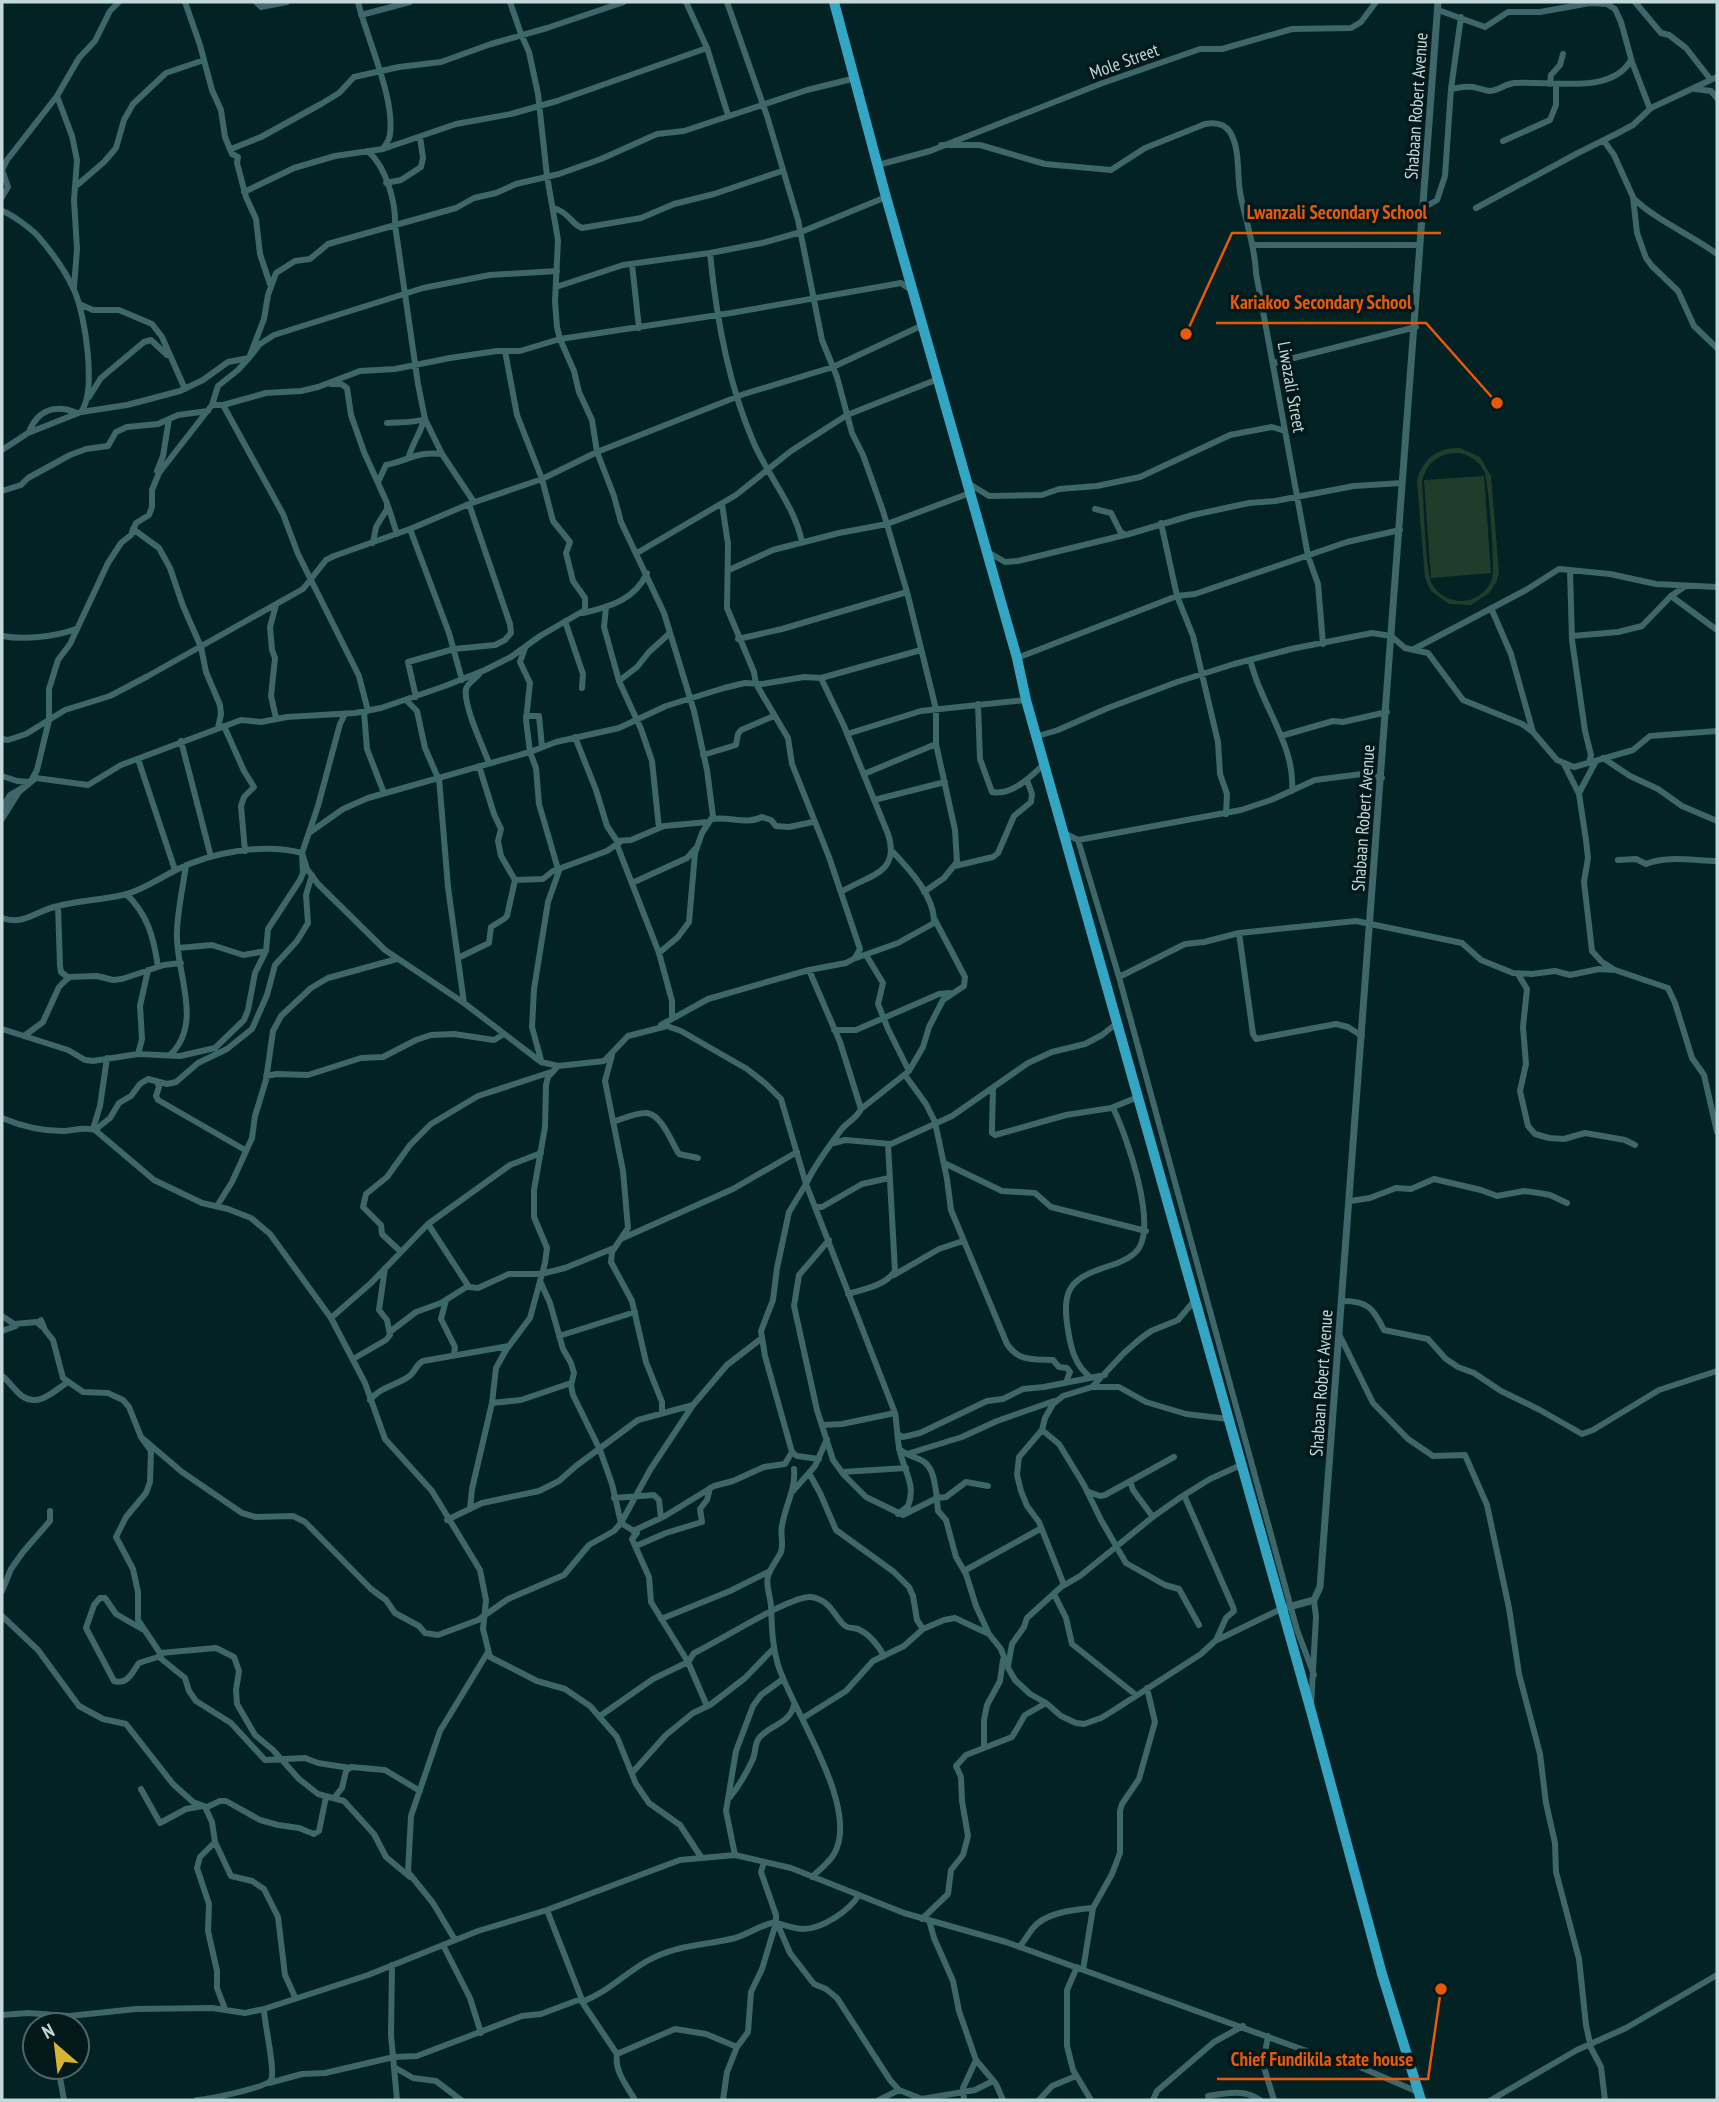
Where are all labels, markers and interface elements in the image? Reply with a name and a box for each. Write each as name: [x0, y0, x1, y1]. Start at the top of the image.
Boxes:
street label: Shabaan Robert Avenue: [1399, 32, 1433, 180]
street label: Mole Street: [1086, 38, 1162, 84]
callout: Lwanzali Secondary School: [1232, 193, 1441, 233]
text: Lwanzali Secondary School: [1247, 200, 1428, 224]
callout: Kariakoo Secondary School: [1216, 283, 1426, 323]
text: Kariakoo Secondary School: [1230, 290, 1412, 314]
street label: Liwazali Street: [1273, 340, 1311, 434]
street label: Shabaan Robert Avenue: [1346, 744, 1380, 892]
street label: Shabaan Robert Avenue: [1304, 1309, 1338, 1457]
north arrow: [21, 2011, 91, 2081]
text: N: [38, 2018, 58, 2044]
callout: Chief Fundikila state house: [1217, 2039, 1428, 2079]
text: Chief Fundikila state house: [1231, 2047, 1413, 2071]

